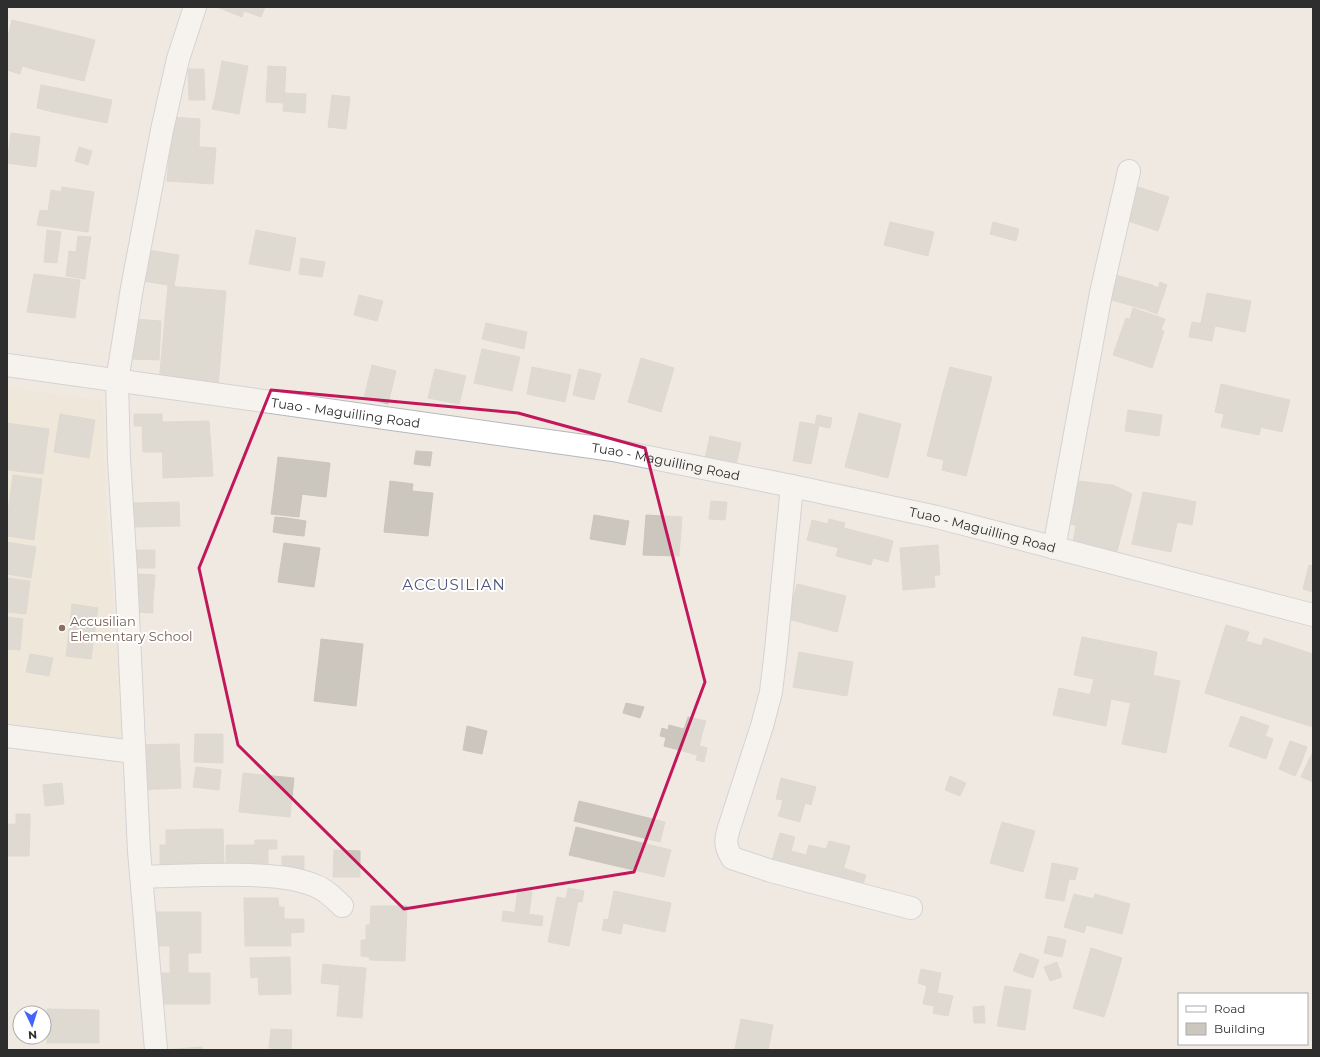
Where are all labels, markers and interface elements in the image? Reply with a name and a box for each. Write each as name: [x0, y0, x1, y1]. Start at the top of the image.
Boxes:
street label: Tuao - Maguilling Road: [270, 394, 421, 431]
street label: Tuao - Maguilling Road: [591, 439, 741, 483]
street label: Tuao - Maguilling Road: [908, 503, 1058, 556]
district label: ACCUSILIAN: [402, 575, 506, 594]
place label: Accusilian Elementary School: [70, 613, 193, 644]
marker: Accusilian Elementary School: [57, 623, 67, 633]
legend: [1178, 993, 1308, 1045]
text: Road: [1214, 1001, 1245, 1016]
north arrow: [12, 1005, 52, 1045]
text: Building: [1214, 1021, 1265, 1036]
text: N: [28, 1028, 38, 1042]

